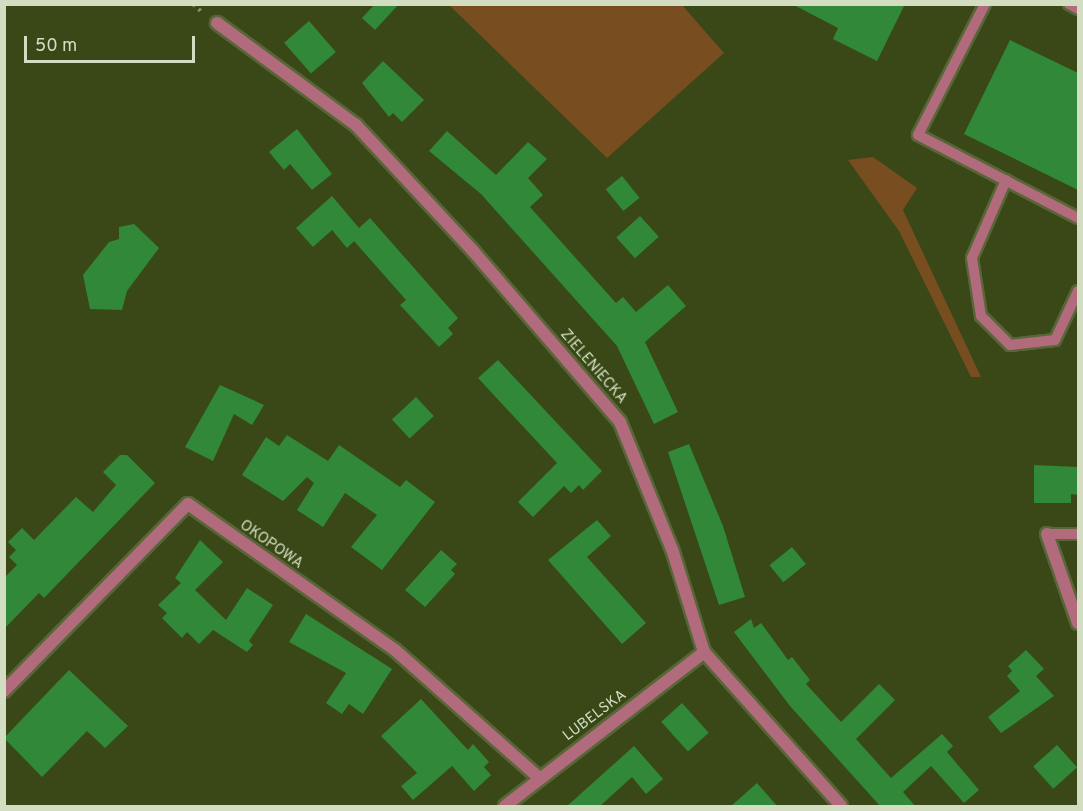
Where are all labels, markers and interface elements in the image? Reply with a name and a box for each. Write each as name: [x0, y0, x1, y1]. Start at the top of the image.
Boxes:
scale bar: [27, 24, 198, 62]
text: 50 m: [35, 35, 77, 58]
street label: ZIELENIECKA: [556, 326, 630, 408]
street label: OKOPOWA: [236, 517, 306, 573]
street label: LUBELSKA: [560, 686, 630, 746]

